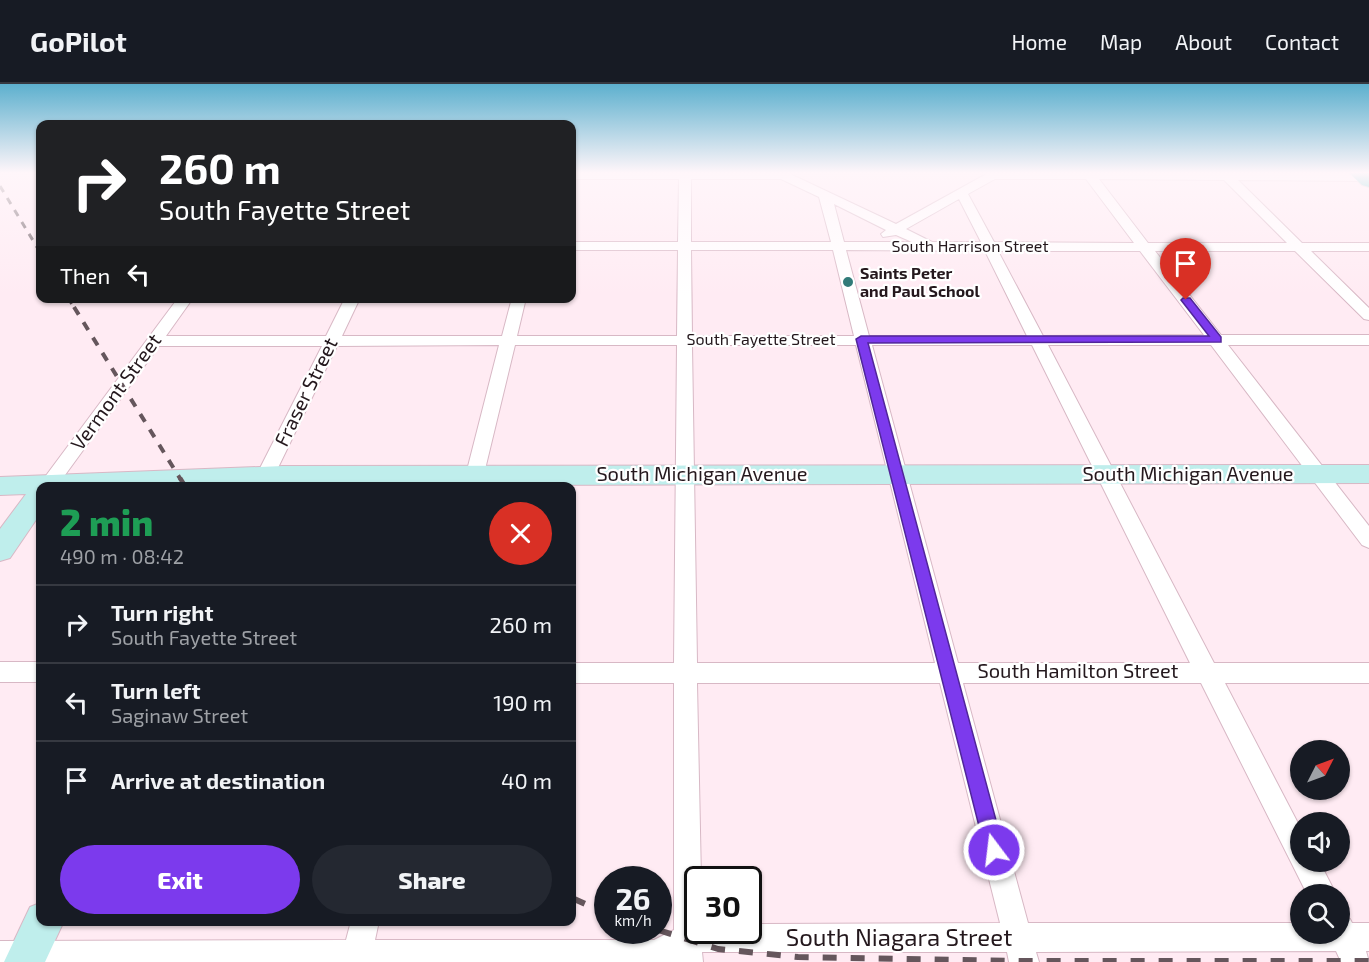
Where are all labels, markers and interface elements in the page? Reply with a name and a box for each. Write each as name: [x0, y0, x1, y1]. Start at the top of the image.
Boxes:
text: GoPilot: [30, 24, 127, 58]
text: Home: [1011, 29, 1067, 54]
text: Map: [1100, 29, 1142, 54]
text: About: [1175, 29, 1232, 54]
text: Contact: [1265, 29, 1339, 54]
text: 260 m: [159, 142, 281, 192]
icon: right: [60, 144, 138, 222]
text: South Fayette Street: [159, 193, 410, 225]
street label: South Harrison Street: [892, 236, 1048, 255]
pin: [1160, 238, 1211, 300]
icon: arrive: [1169, 247, 1202, 280]
icon: left: [122, 258, 155, 291]
text: Then: [60, 262, 110, 288]
place label: Saints Peter and Paul School: [860, 263, 981, 300]
marker: Saints Peter and Paul School: [841, 275, 855, 289]
street label: Vermont Street: [65, 328, 166, 454]
street label: South Fayette Street: [687, 329, 835, 348]
street label: Fraser Street: [268, 333, 342, 450]
street label: South Michigan Avenue: [596, 461, 808, 485]
street label: South Michigan Avenue: [1082, 461, 1294, 485]
text: 2 min: [60, 500, 153, 543]
button: close: [489, 502, 552, 565]
text: 490 m · 08:42: [60, 544, 184, 568]
text: Turn right: [111, 599, 213, 625]
icon: right: [60, 608, 93, 641]
text: 260 m: [490, 611, 552, 637]
text: South Fayette Street: [111, 625, 297, 649]
street label: South Hamilton Street: [978, 658, 1179, 682]
text: Turn left: [111, 677, 200, 703]
icon: left: [60, 686, 93, 719]
text: 190 m: [493, 689, 552, 715]
text: Saginaw Street: [111, 703, 248, 727]
north arrow: [1290, 740, 1350, 800]
map controls: [1290, 740, 1350, 944]
icon: arrive: [60, 764, 93, 797]
text: Arrive at destination: [111, 767, 325, 793]
text: 40 m: [501, 767, 552, 793]
button: sound: [1290, 812, 1350, 872]
position arrow: [962, 818, 1026, 882]
button: Exit: [60, 845, 300, 914]
button: Share: [312, 845, 552, 914]
speed limit sign: 30: [684, 866, 762, 944]
text: 26: [615, 880, 651, 916]
button: search: [1290, 884, 1350, 944]
text: km/h: [614, 911, 652, 929]
street label: South Niagara Street: [786, 922, 1012, 951]

